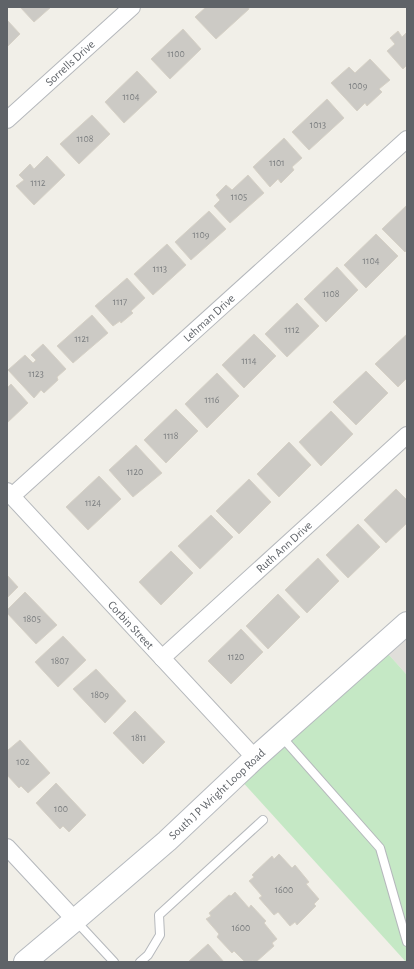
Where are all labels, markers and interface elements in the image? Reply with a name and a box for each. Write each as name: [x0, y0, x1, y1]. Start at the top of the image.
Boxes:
street label: Sorrells Drive: [43, 38, 97, 88]
house number: 1100: [167, 49, 185, 59]
house number: 1009: [349, 81, 368, 91]
house number: 1104: [123, 92, 140, 102]
house number: 1013: [310, 120, 326, 130]
house number: 1108: [77, 134, 94, 144]
house number: 1101: [269, 158, 285, 168]
house number: 1112: [31, 178, 46, 188]
house number: 1105: [231, 192, 247, 202]
house number: 1109: [193, 230, 210, 240]
house number: 1104: [363, 256, 380, 266]
house number: 1113: [153, 264, 167, 274]
house number: 1108: [323, 289, 340, 299]
street label: Lehman Drive: [181, 292, 237, 344]
house number: 1117: [113, 297, 127, 307]
house number: 1112: [285, 325, 300, 335]
house number: 1121: [75, 334, 89, 344]
house number: 1114: [241, 356, 257, 366]
house number: 1123: [28, 369, 44, 379]
house number: 1116: [204, 395, 220, 405]
house number: 1118: [163, 431, 179, 441]
house number: 1120: [127, 467, 143, 477]
house number: 1124: [85, 498, 101, 508]
street label: Ruth Ann Drive: [254, 519, 314, 575]
street label: Corbin Street: [106, 599, 156, 652]
house number: 1805: [23, 614, 41, 624]
house number: 1120: [228, 652, 244, 662]
house number: 1807: [51, 656, 69, 666]
house number: 1809: [91, 690, 109, 700]
house number: 1811: [131, 733, 147, 743]
street label: South J P Wright Loop Road: [167, 746, 267, 842]
house number: 102: [16, 757, 30, 767]
house number: 100: [54, 804, 68, 814]
house number: 1600: [275, 885, 293, 895]
house number: 1600: [232, 923, 250, 933]

